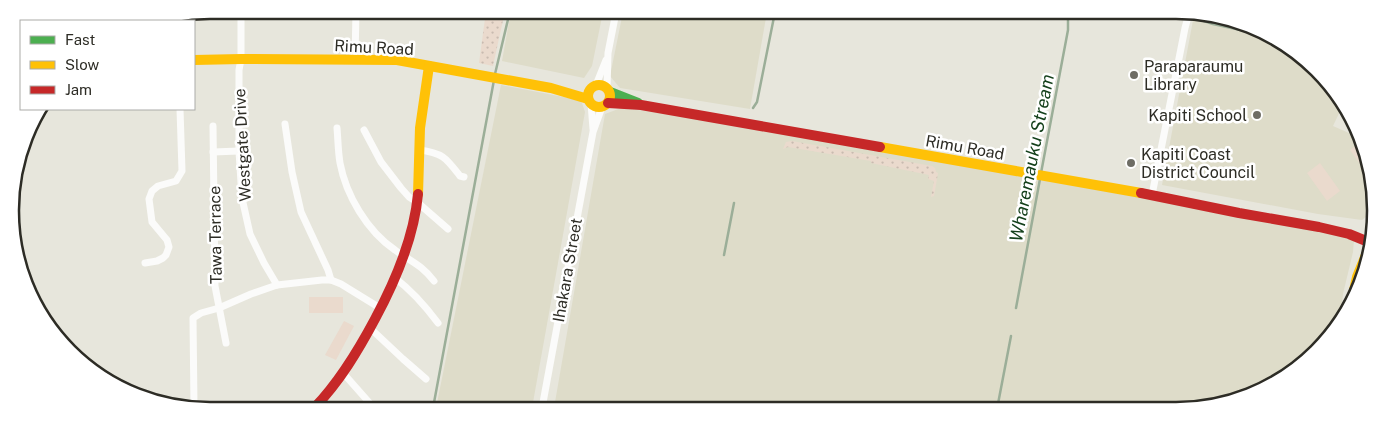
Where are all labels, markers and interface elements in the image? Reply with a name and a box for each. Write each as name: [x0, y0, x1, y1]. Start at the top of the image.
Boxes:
legend: [20, 20, 195, 110]
text: Fast: [65, 31, 95, 48]
street label: Rimu Road: [334, 36, 414, 59]
text: Slow: [65, 56, 100, 73]
place label: Paraparaumu Library: [1144, 57, 1243, 94]
marker: Paraparaumu Library: [1128, 69, 1140, 81]
water label: Wharemauku Stream: [1005, 72, 1058, 243]
text: Jam: [65, 81, 92, 98]
street label: Westgate Drive: [230, 88, 255, 202]
place label: Kapiti School: [1148, 106, 1247, 125]
marker: Kapiti School: [1251, 109, 1263, 121]
street label: Rimu Road: [924, 131, 1006, 164]
place label: Kapiti Coast District Council: [1141, 145, 1255, 182]
marker: Kapiti Coast District Council: [1125, 157, 1137, 169]
street label: Tawa Terrace: [205, 186, 226, 284]
street label: Ihakara Street: [549, 216, 586, 324]

